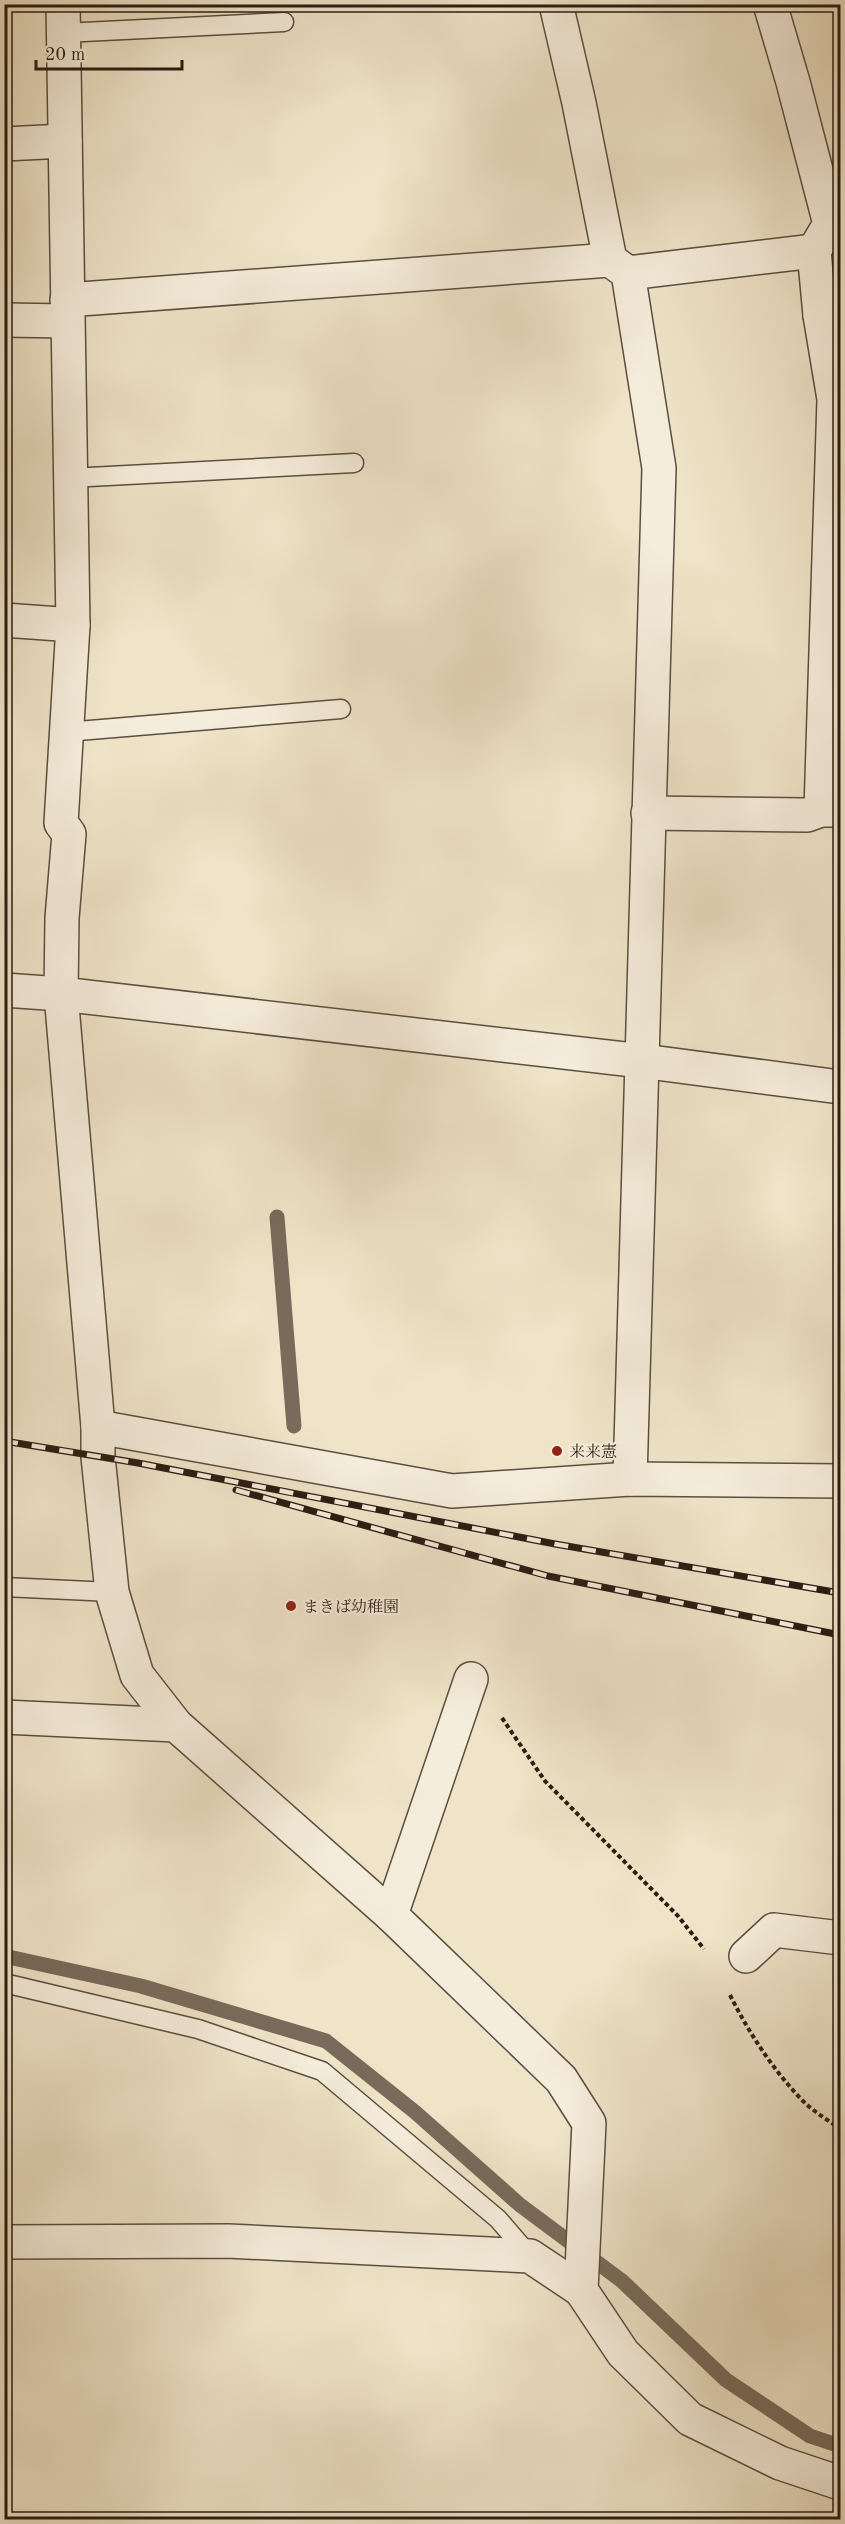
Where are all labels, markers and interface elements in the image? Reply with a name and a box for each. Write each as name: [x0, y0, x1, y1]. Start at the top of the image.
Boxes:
scale bar: [36, 33, 182, 71]
text: 20 m: [45, 46, 85, 64]
place label: 来来憲: [569, 1443, 617, 1461]
marker: 来来憲: [550, 1444, 564, 1458]
place label: まきば幼稚園: [303, 1598, 399, 1616]
marker: まきば幼稚園: [284, 1599, 298, 1613]

